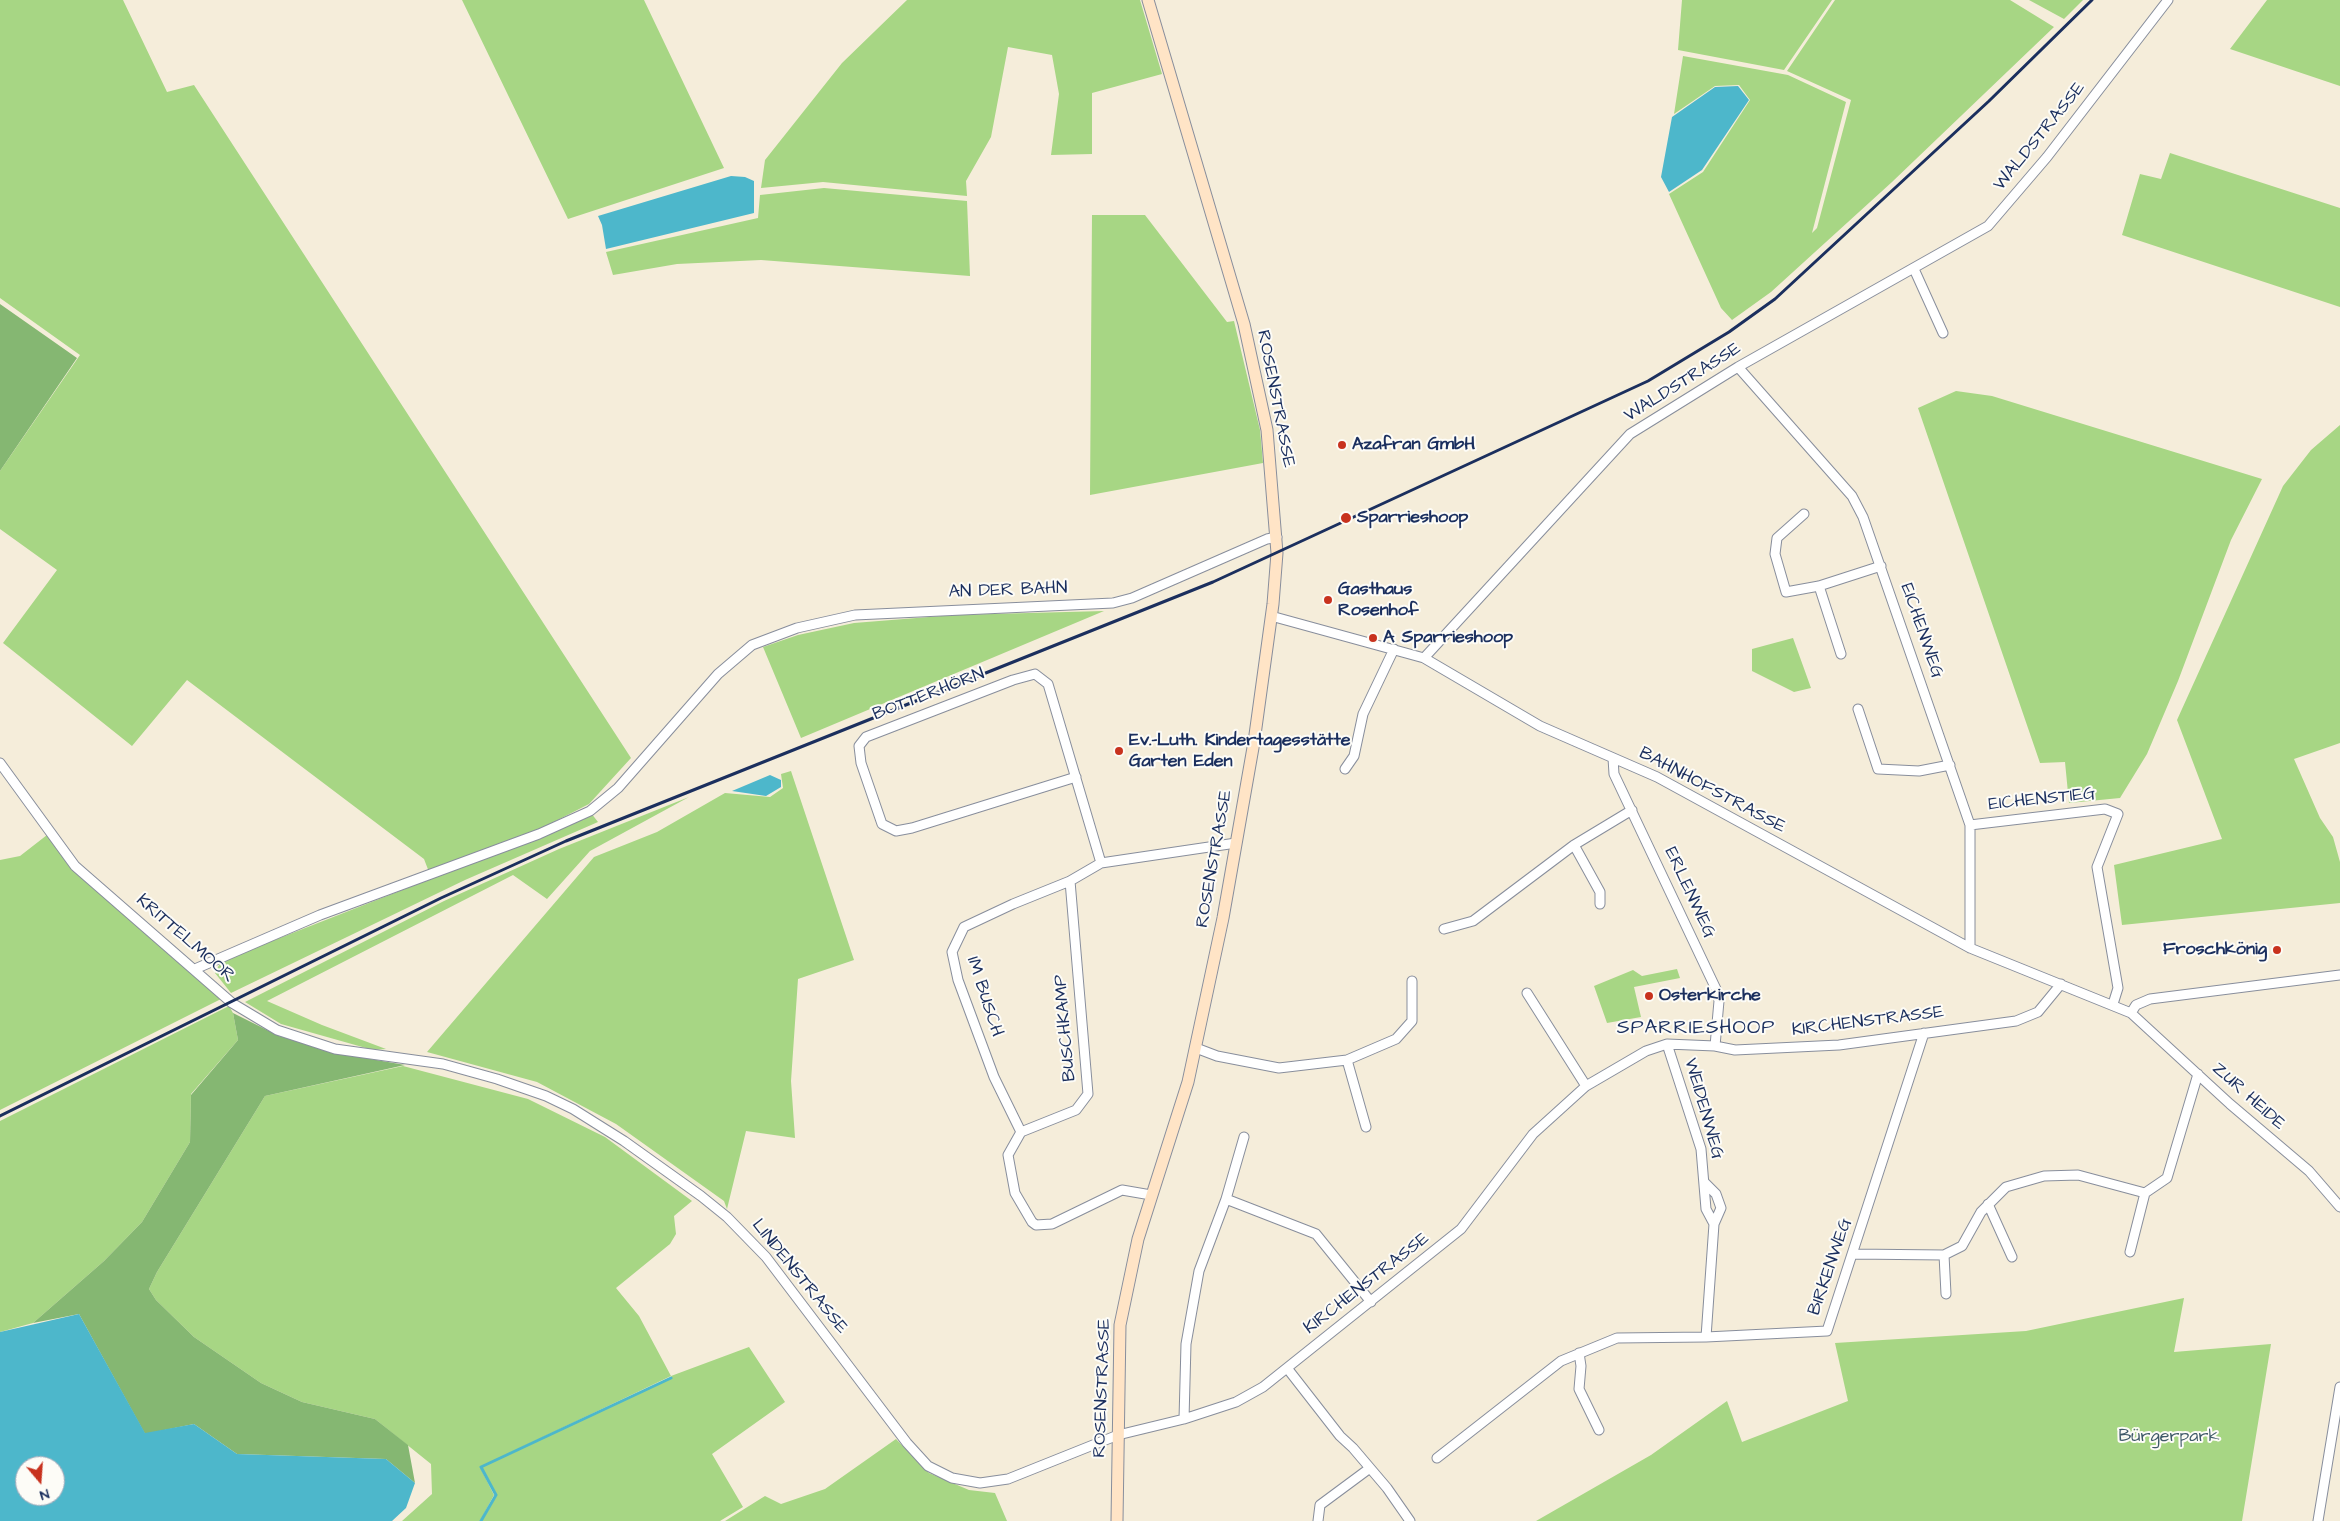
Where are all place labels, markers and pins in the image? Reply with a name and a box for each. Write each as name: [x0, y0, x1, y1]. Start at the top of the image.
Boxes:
place label: Azafran GmbH: [1352, 434, 1475, 456]
marker: Azafran GmbH: [1336, 439, 1348, 451]
place label: Sparrieshoop: [1357, 507, 1468, 529]
marker: Sparrieshoop: [1339, 511, 1353, 525]
place label: Gasthaus Rosenhof: [1338, 579, 1418, 622]
marker: Gasthaus Rosenhof: [1322, 594, 1334, 606]
place label: A Sparrieshoop: [1383, 627, 1513, 649]
marker: A Sparrieshoop: [1367, 632, 1379, 644]
place label: Ev.-Luth. Kindertagesstätte Garten Eden: [1129, 730, 1350, 772]
marker: Ev.-Luth. Kindertagesstätte Garten Eden: [1113, 745, 1125, 757]
place label: Froschkönig: [2163, 939, 2267, 961]
marker: Froschkönig: [2271, 944, 2283, 956]
place label: Osterkirche: [1659, 985, 1761, 1007]
marker: Osterkirche: [1643, 990, 1655, 1002]

